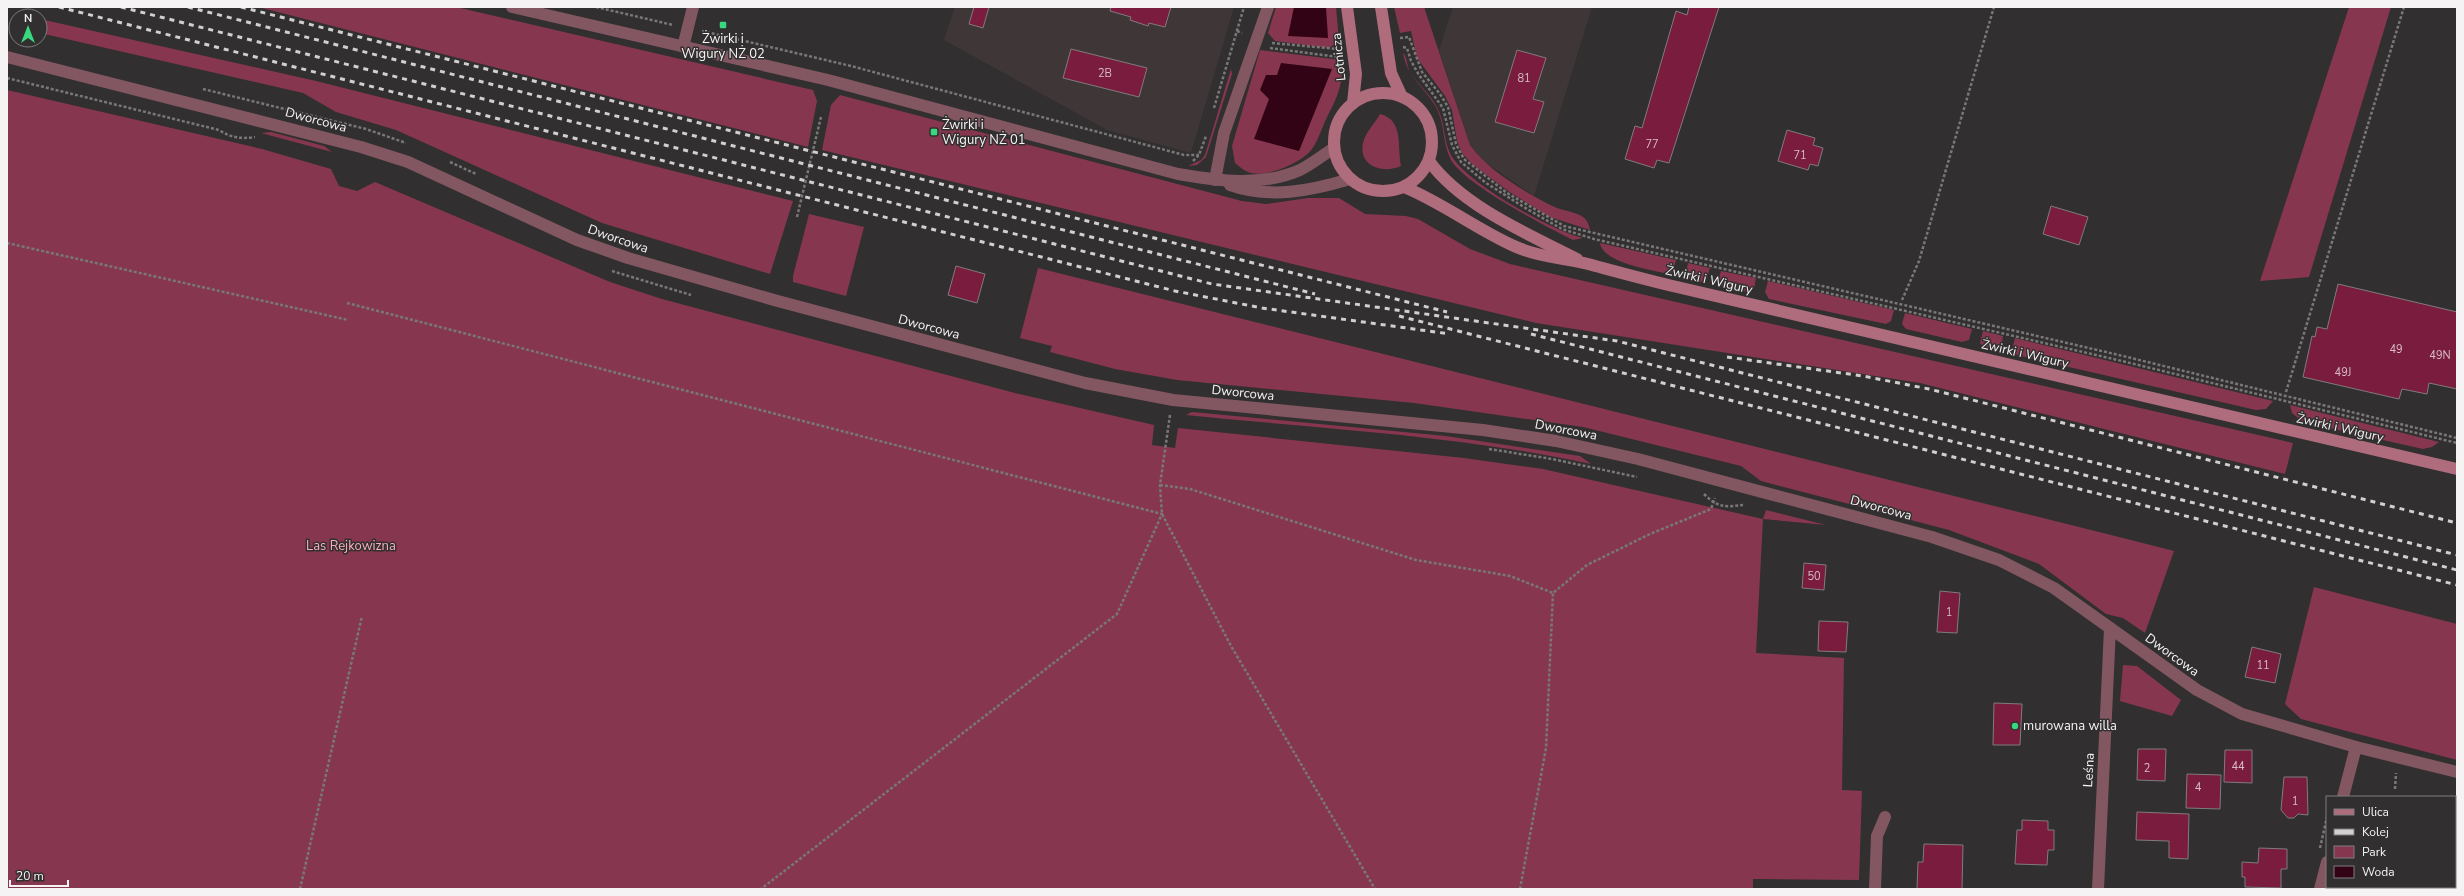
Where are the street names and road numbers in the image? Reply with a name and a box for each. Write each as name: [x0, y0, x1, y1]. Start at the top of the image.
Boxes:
street label: Lotnicza: [1328, 32, 1350, 82]
street label: Dworcowa: [283, 103, 349, 137]
street label: Dworcowa: [585, 220, 651, 258]
street label: Żwirki i Wigury: [1664, 260, 1755, 299]
street label: Dworcowa: [896, 310, 962, 344]
street label: Żwirki i Wigury: [1980, 334, 2071, 373]
street label: Dworcowa: [1211, 381, 1275, 405]
street label: Żwirki i Wigury: [2295, 408, 2386, 447]
street label: Dworcowa: [1533, 415, 1599, 445]
street label: Dworcowa: [1848, 491, 1914, 525]
street label: Dworcowa: [2141, 629, 2203, 681]
street label: Leśna: [2079, 752, 2099, 788]

